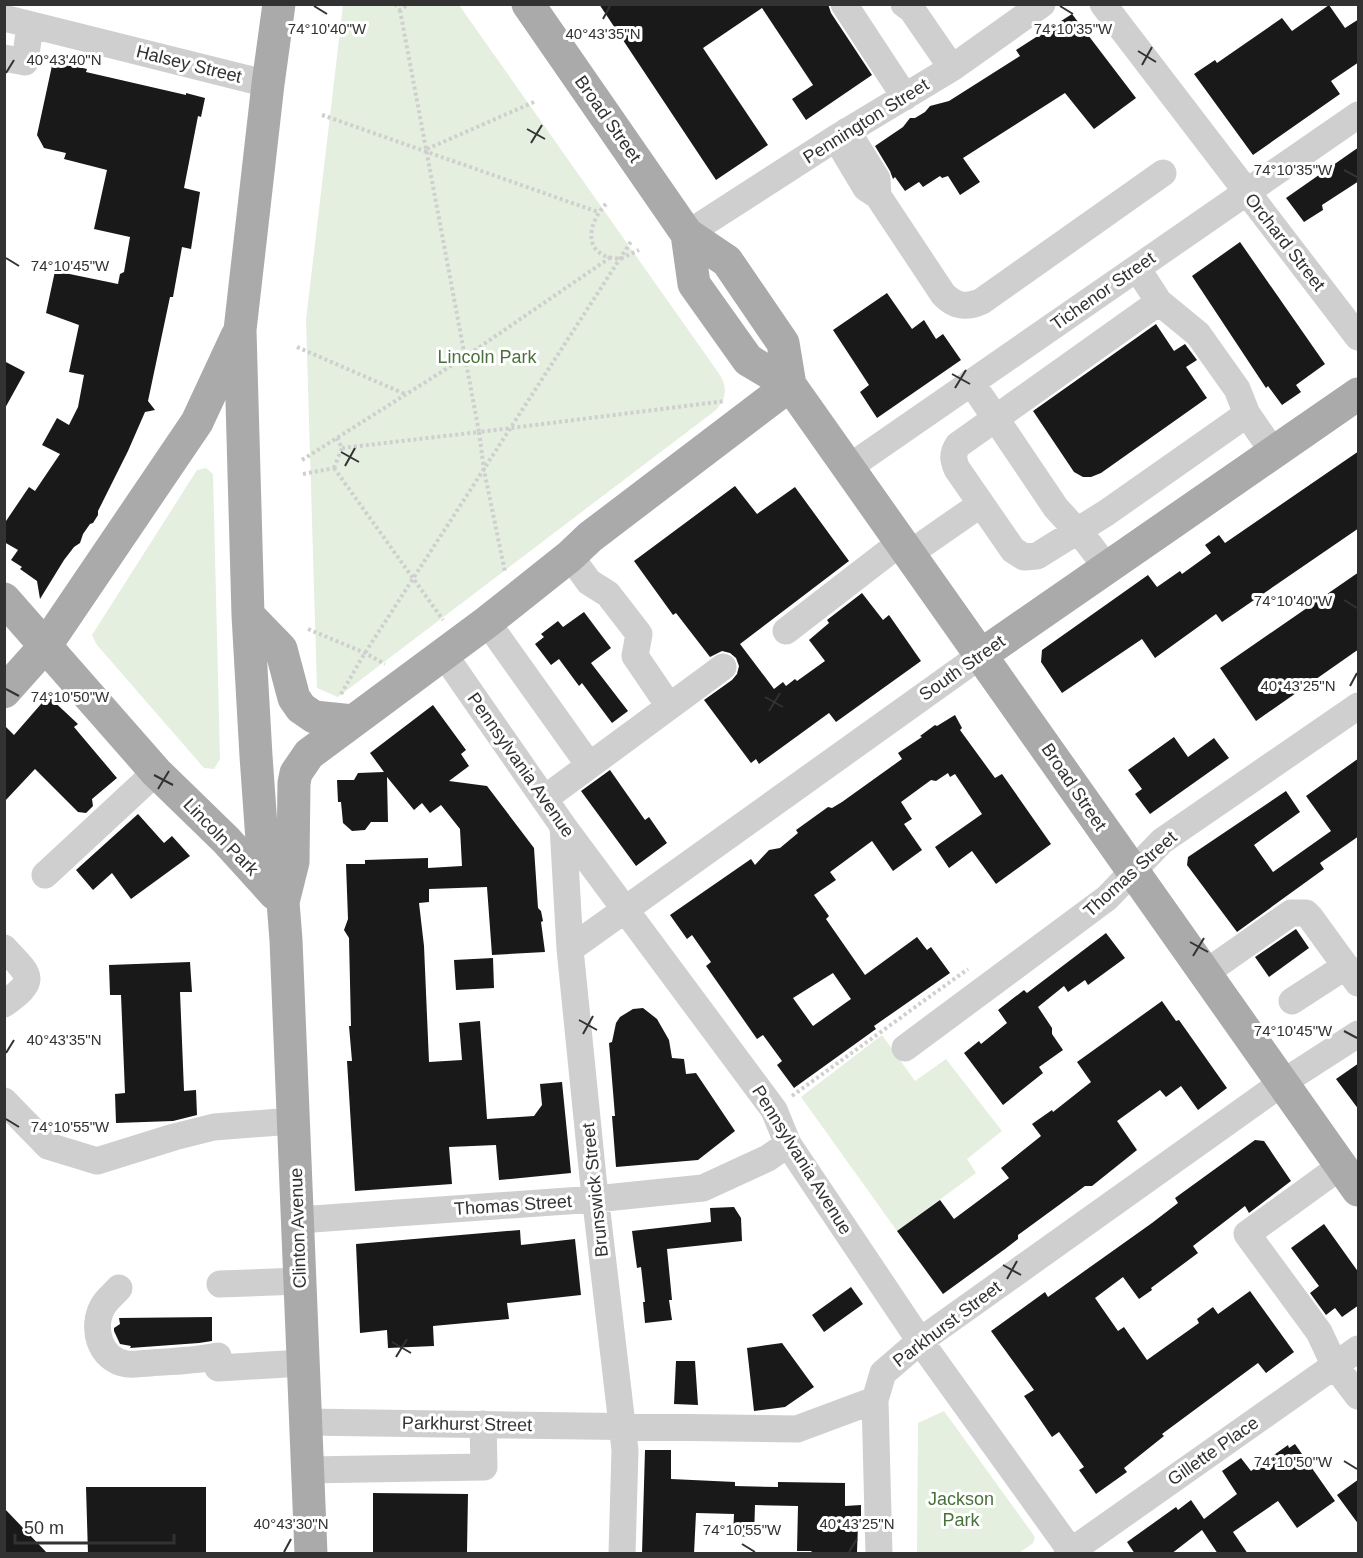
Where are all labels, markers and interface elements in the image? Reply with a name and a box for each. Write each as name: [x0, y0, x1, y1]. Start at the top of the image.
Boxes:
text: 74°10'40"W: [288, 20, 367, 37]
text: 74°10'35"W: [1034, 20, 1113, 37]
text: 40°43'35"N: [565, 25, 641, 42]
street label: Halsey Street: [134, 41, 244, 87]
text: 40°43'40"N: [26, 51, 102, 68]
street label: Broad Street: [571, 72, 645, 166]
street label: Pennington Street: [800, 74, 932, 168]
text: 74°10'35"W: [1254, 161, 1333, 178]
street label: Orchard Street: [1241, 189, 1329, 295]
street label: Tichenor Street: [1047, 248, 1159, 334]
text: 74°10'45"W: [31, 257, 110, 274]
park label: Lincoln Park: [437, 347, 538, 367]
text: 74°10'40"W: [1254, 592, 1333, 609]
street label: South Street: [915, 631, 1009, 705]
text: 40°43'25"N: [1260, 677, 1336, 694]
text: 74°10'50"W: [31, 688, 110, 705]
street label: Pennsylvania Avenue: [464, 689, 578, 841]
street label: Broad Street: [1037, 740, 1111, 834]
street label: Lincoln Park: [179, 794, 263, 880]
street label: Thomas Street: [1079, 827, 1181, 921]
text: 74°10'45"W: [1254, 1022, 1333, 1039]
text: 40°43'35"N: [26, 1031, 102, 1048]
street label: Pennsylvania Avenue: [748, 1082, 856, 1238]
text: 74°10'55"W: [31, 1118, 110, 1135]
street label: Brunswick Street: [578, 1122, 612, 1258]
street label: Clinton Avenue: [286, 1167, 310, 1289]
street label: Thomas Street: [453, 1191, 573, 1219]
street label: Parkhurst Street: [889, 1277, 1005, 1371]
street label: Gillette Place: [1164, 1412, 1262, 1490]
street label: Parkhurst Street: [402, 1413, 532, 1435]
text: 74°10'50"W: [1254, 1453, 1333, 1470]
park label: Jackson Park: [928, 1489, 994, 1530]
scale bar: [15, 1507, 174, 1545]
text: 40°43'30"N: [253, 1515, 329, 1532]
text: 40°43'25"N: [819, 1515, 895, 1532]
text: 50 m: [24, 1518, 64, 1538]
text: 74°10'55"W: [703, 1521, 782, 1538]

